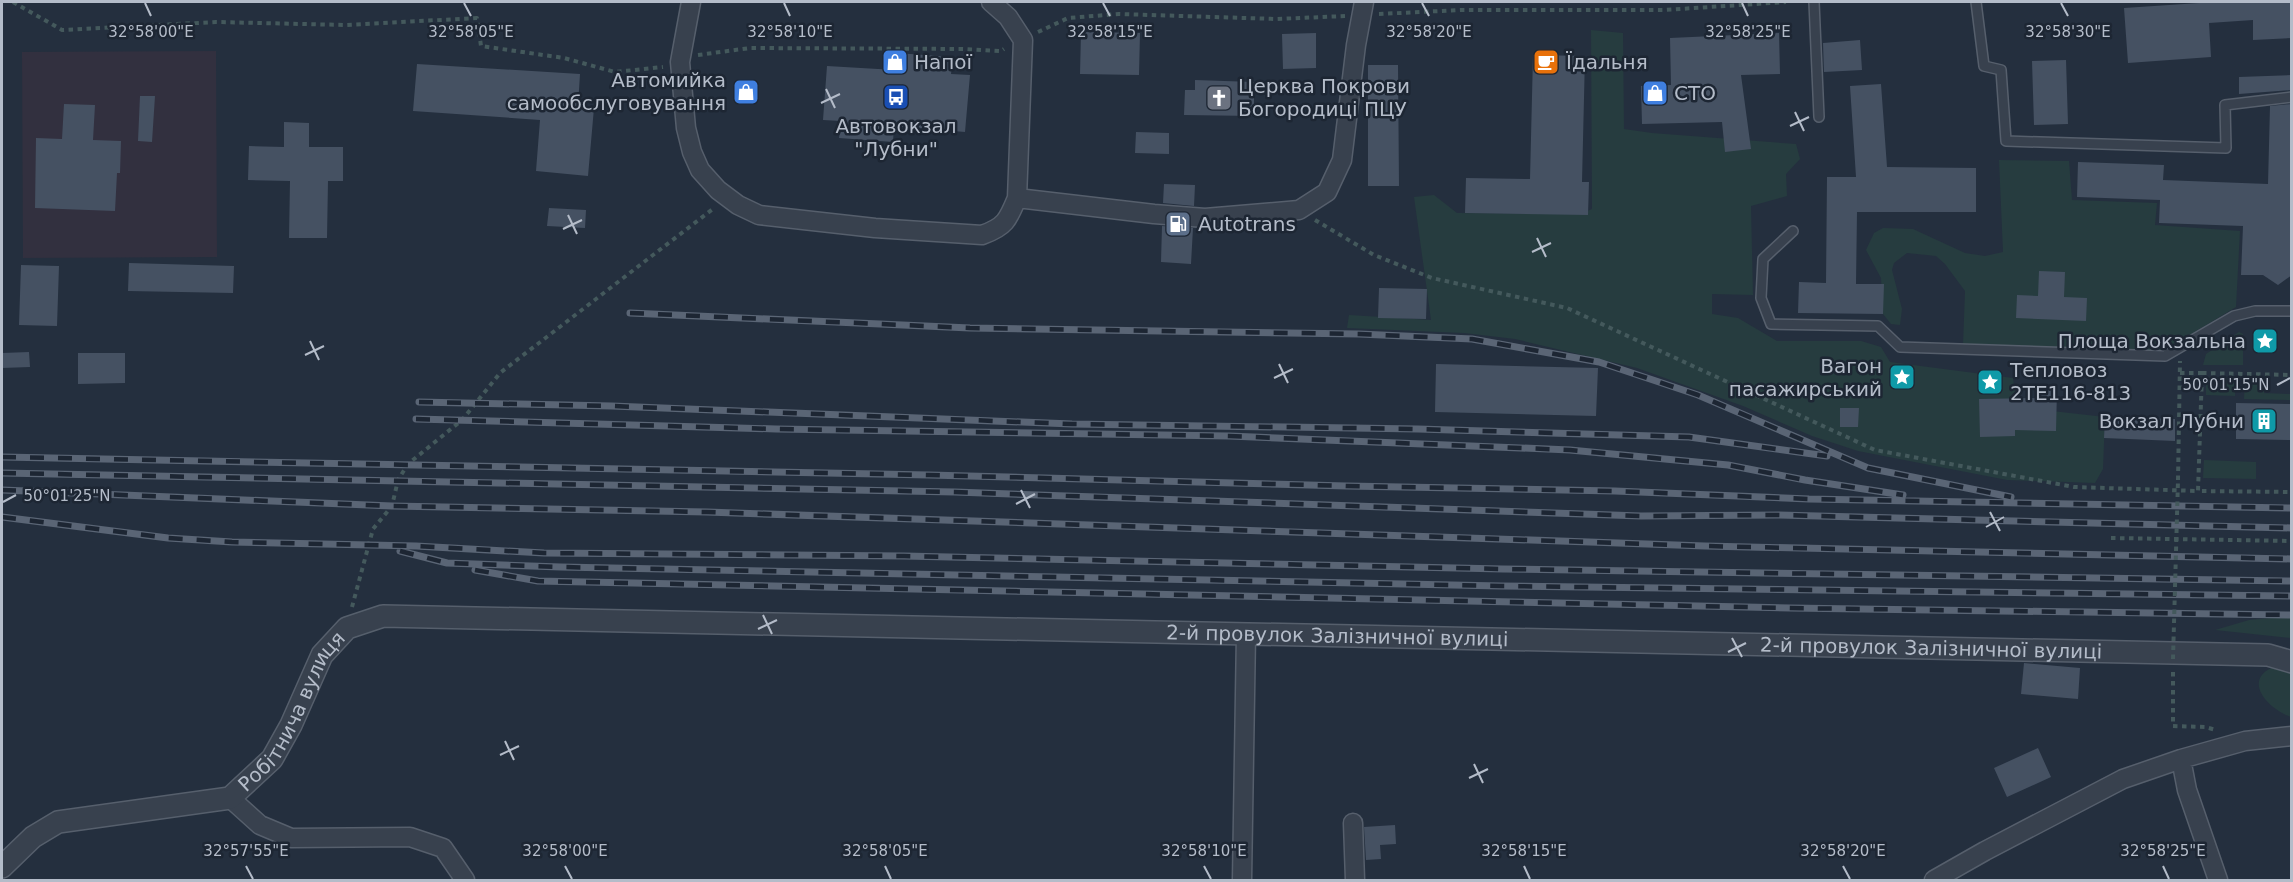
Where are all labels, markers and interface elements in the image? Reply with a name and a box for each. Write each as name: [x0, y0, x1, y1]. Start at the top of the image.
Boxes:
text: 32°58'00"E: [108, 23, 194, 41]
text: 32°58'05"E: [428, 23, 514, 41]
text: 32°58'10"E: [747, 23, 833, 41]
text: 32°58'15"E: [1067, 23, 1153, 41]
text: 32°58'20"E: [1386, 23, 1472, 41]
text: 32°58'25"E: [1705, 23, 1791, 41]
text: 32°58'30"E: [2025, 23, 2111, 41]
shop icon: Напої: [880, 47, 910, 77]
cafe icon: Їдальня: [1531, 47, 1561, 77]
place label: Напої: [914, 50, 973, 74]
place label: Їдальня: [1566, 50, 1648, 74]
place label: Автомийка самообслуговування: [507, 68, 726, 115]
place label: Церква Покрови Богородиці ПЦУ: [1238, 74, 1410, 121]
shop icon: Автомийка самообслуговування: [731, 77, 761, 107]
shop icon: СТО: [1640, 78, 1670, 108]
place label: СТО: [1674, 81, 1716, 105]
bus stop icon: Автовокзал "Лубни": [881, 82, 911, 112]
church icon: Церква Покрови Богородиці ПЦУ: [1204, 83, 1234, 113]
place label: Автовокзал "Лубни": [835, 114, 957, 161]
fuel station icon: Autotrans: [1163, 209, 1193, 239]
place label: Autotrans: [1198, 212, 1296, 236]
place icon: Площа Вокзальна: [2250, 326, 2280, 356]
place label: Площа Вокзальна: [2058, 329, 2246, 353]
place label: Вагон пасажирський: [1729, 354, 1882, 401]
place label: Тепловоз 2ТЕ116-813: [2009, 358, 2131, 405]
place icon: Вагон пасажирський: [1887, 362, 1917, 392]
place icon: Тепловоз 2ТЕ116-813: [1975, 367, 2005, 397]
text: 50°01'15"N: [2182, 376, 2270, 394]
building icon: Вокзал Лубни: [2249, 406, 2279, 436]
place label: Вокзал Лубни: [2099, 409, 2244, 433]
text: 50°01'25"N: [23, 487, 111, 505]
street label: 2-й провулок Залізничної вулиці: [1166, 620, 1509, 651]
street label: Робітнича вулиця: [233, 626, 350, 796]
street label: 2-й провулок Залізничної вулиці: [1760, 632, 2103, 664]
text: 32°57'55"E: [203, 842, 289, 860]
text: 32°58'00"E: [522, 842, 608, 860]
text: 32°58'05"E: [842, 842, 928, 860]
text: 32°58'10"E: [1161, 842, 1247, 860]
text: 32°58'15"E: [1481, 842, 1567, 860]
text: 32°58'20"E: [1800, 842, 1886, 860]
text: 32°58'25"E: [2120, 842, 2206, 860]

